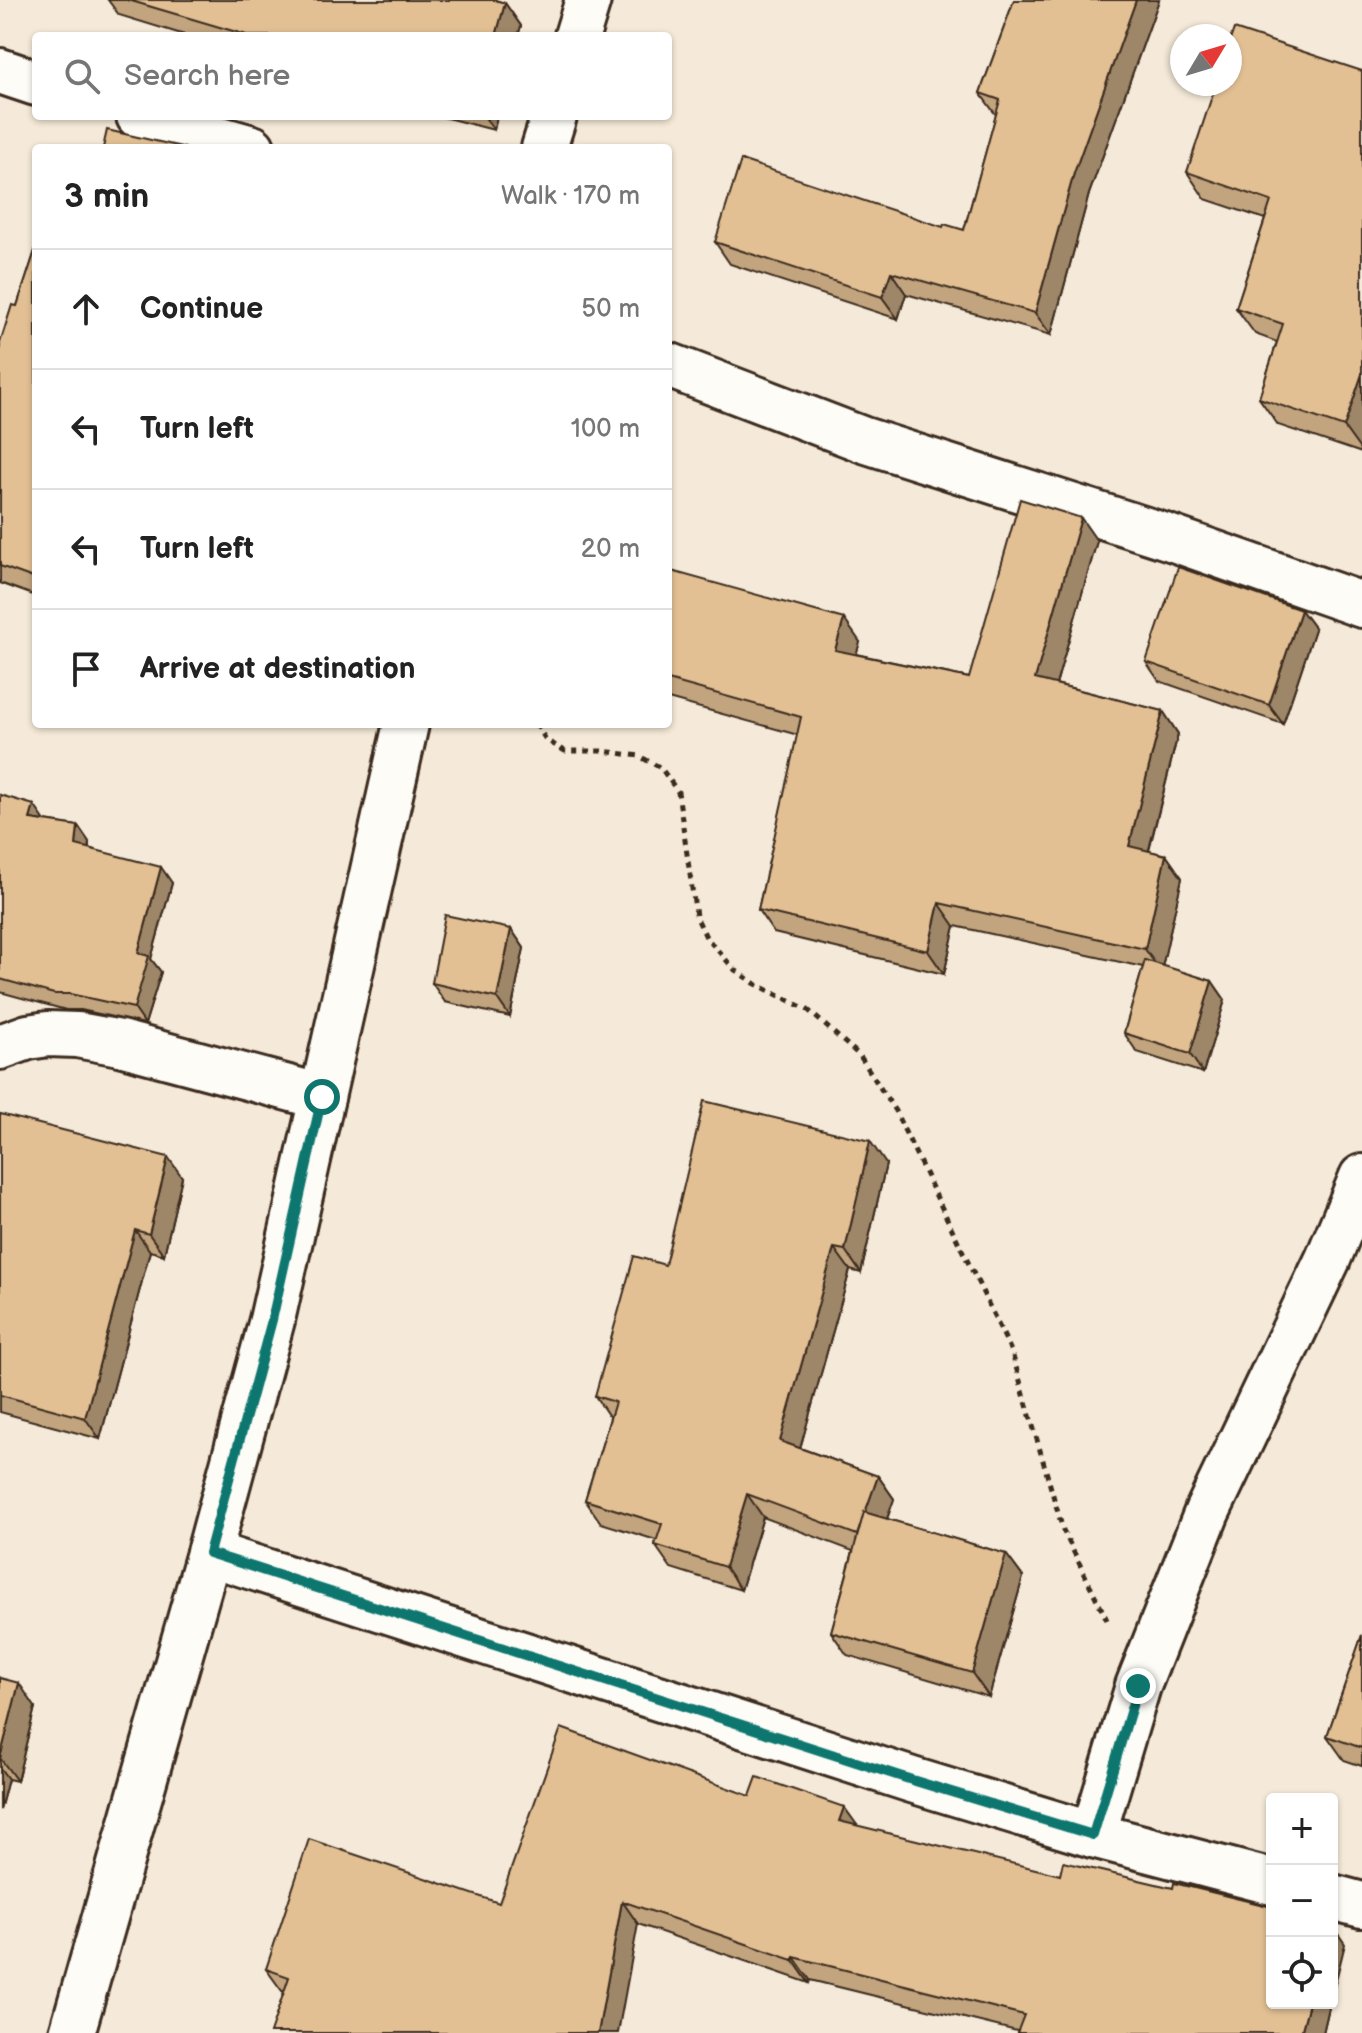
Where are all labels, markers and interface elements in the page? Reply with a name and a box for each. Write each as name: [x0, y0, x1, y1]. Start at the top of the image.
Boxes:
north arrow: [1170, 24, 1242, 96]
search box: [32, 32, 672, 120]
icon: search: [60, 54, 104, 98]
text: Search here: [124, 58, 290, 94]
text: 3 min: [64, 176, 149, 217]
text: Walk · 170 m: [501, 181, 640, 212]
icon: ahead: [64, 287, 108, 331]
text: Continue: [140, 291, 263, 327]
text: 50 m: [581, 294, 640, 325]
icon: left: [64, 407, 108, 451]
text: Turn left: [140, 411, 254, 447]
text: 100 m: [571, 414, 640, 445]
icon: left: [64, 527, 108, 571]
text: Turn left: [140, 531, 254, 567]
text: 20 m: [581, 534, 640, 565]
icon: arrive: [64, 647, 108, 691]
text: Arrive at destination: [140, 651, 416, 687]
route start: [304, 1079, 340, 1115]
route end: [1120, 1668, 1156, 1704]
map controls: [1266, 1793, 1338, 2009]
button: +: [1266, 1793, 1338, 1865]
button: −: [1266, 1865, 1338, 1937]
button: locate: [1266, 1937, 1338, 2009]

